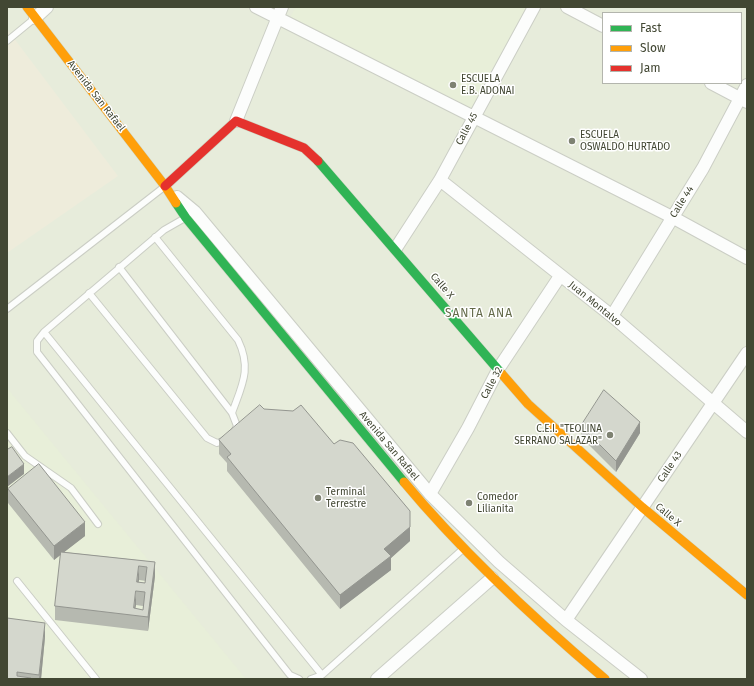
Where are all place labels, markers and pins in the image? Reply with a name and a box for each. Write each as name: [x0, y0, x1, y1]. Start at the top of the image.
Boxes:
place label: ESCUELA E.B. ADONAI: [461, 73, 514, 96]
marker: ESCUELA E.B. ADONAI: [448, 80, 458, 90]
place label: ESCUELA OSWALDO HURTADO: [580, 129, 670, 152]
marker: ESCUELA OSWALDO HURTADO: [567, 136, 577, 146]
place label: C.E.I. "TEOLINA SERRANO SALAZAR": [514, 423, 602, 446]
marker: C.E.I. "TEOLINA SERRANO SALAZAR": [605, 430, 615, 440]
place label: Terminal Terrestre: [326, 486, 366, 510]
place label: Comedor Lilianita: [477, 491, 518, 514]
marker: Terminal Terrestre: [313, 493, 323, 503]
marker: Comedor Lilianita: [464, 498, 474, 508]

